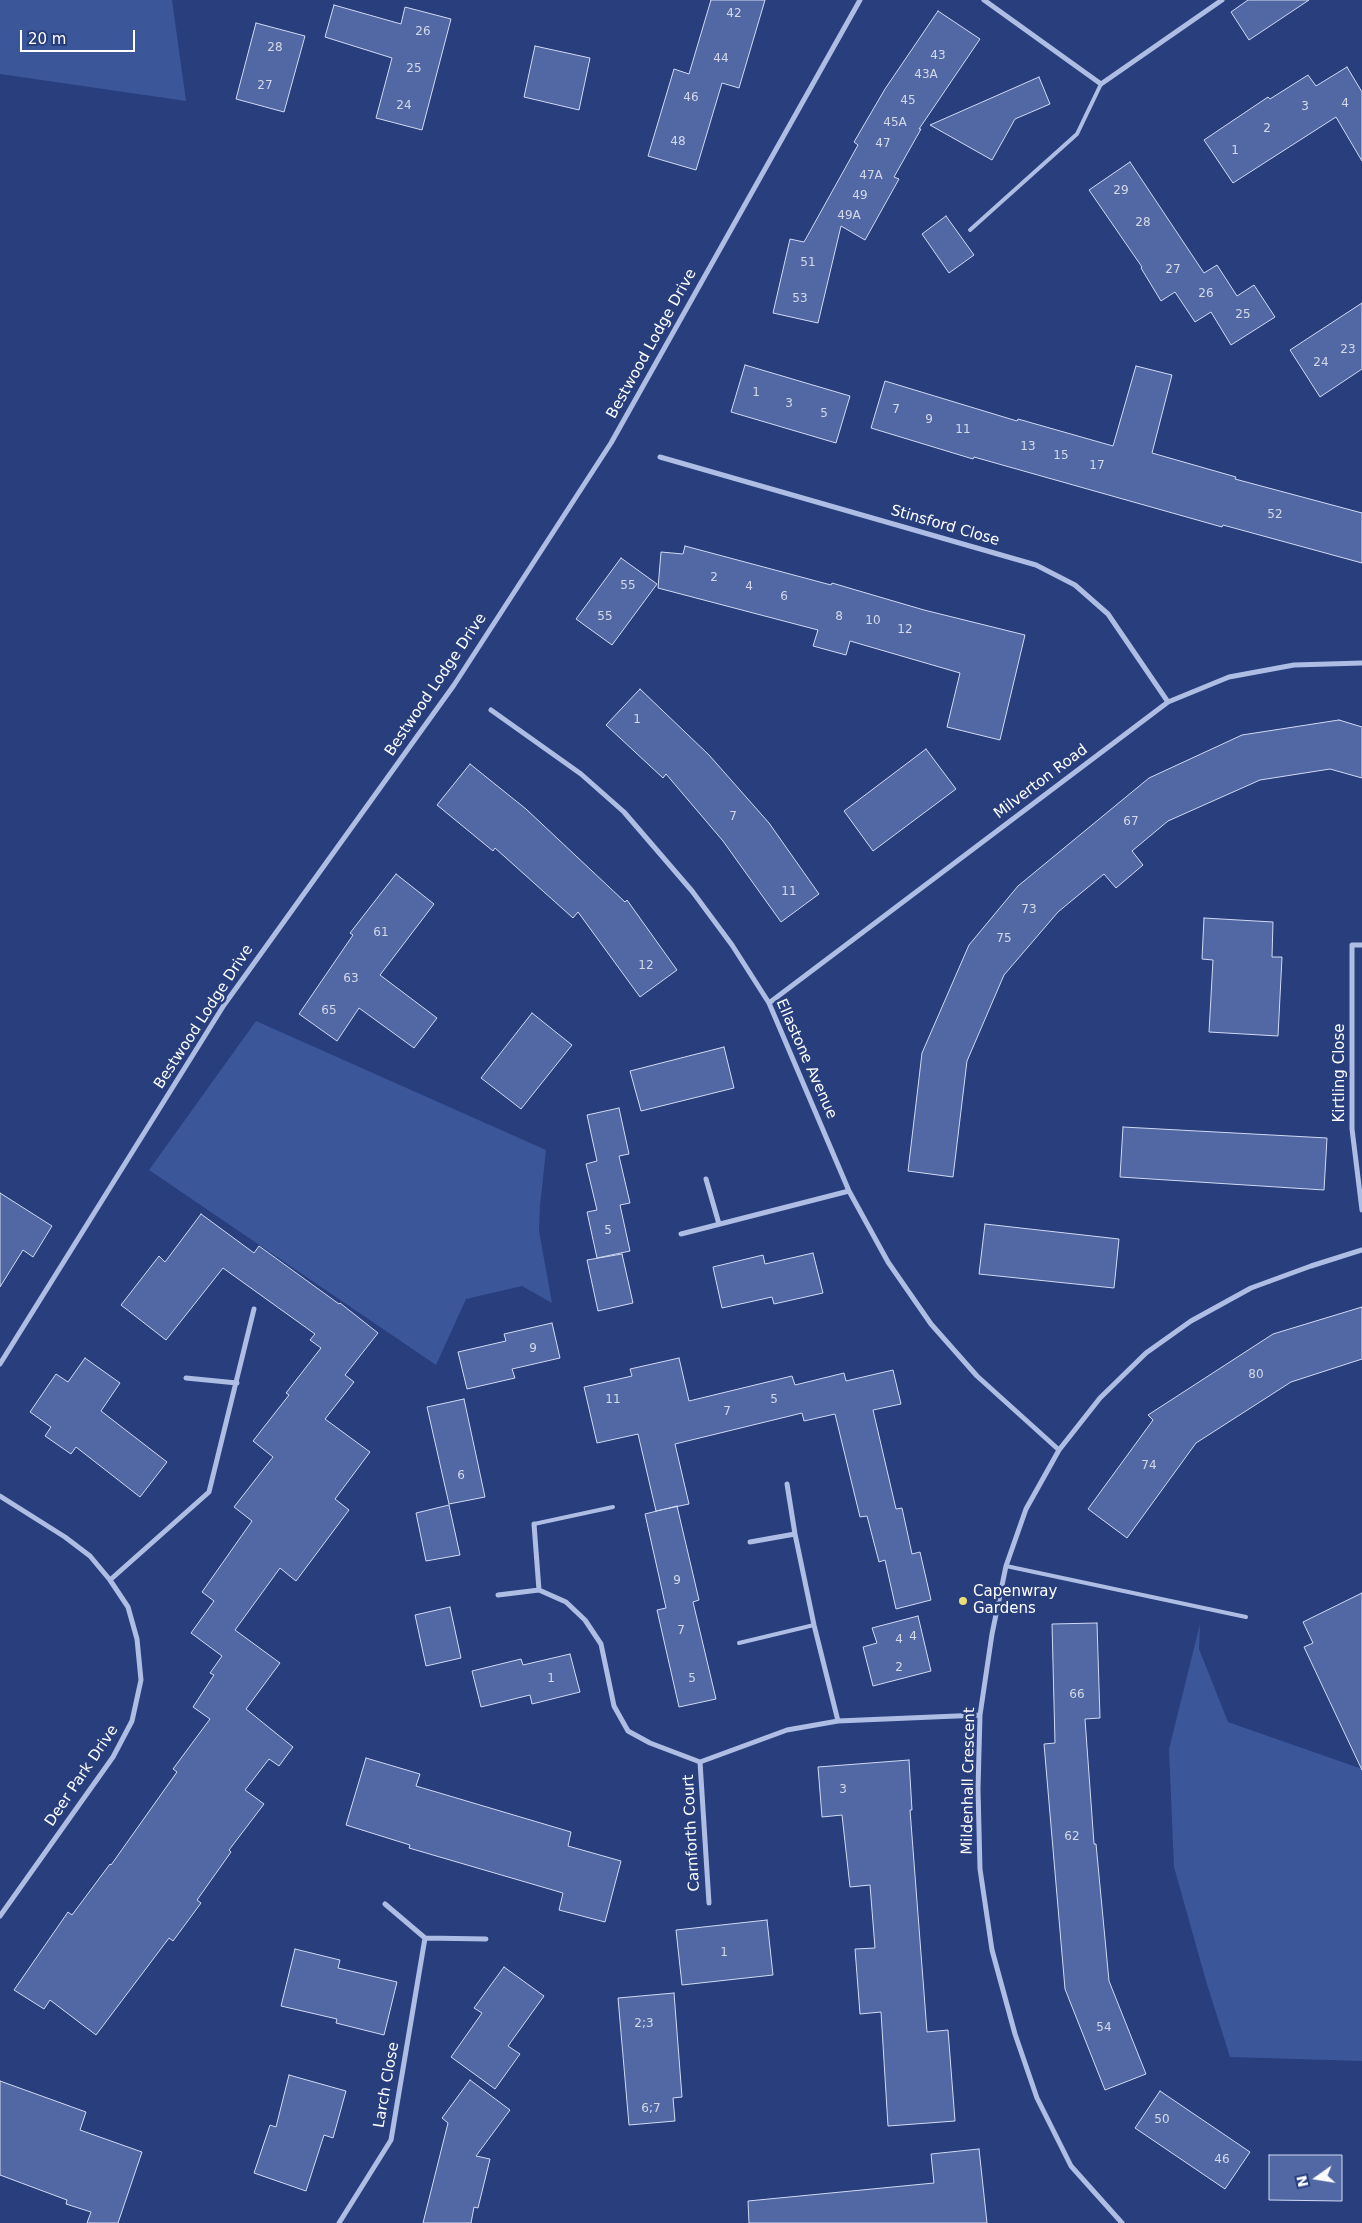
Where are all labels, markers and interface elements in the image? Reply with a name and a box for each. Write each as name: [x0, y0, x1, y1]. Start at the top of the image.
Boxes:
house number: 42: [726, 7, 742, 21]
scale bar: [22, 20, 138, 52]
house number: 26: [415, 25, 431, 39]
text: 20 m: [28, 30, 66, 48]
house number: 28: [267, 41, 283, 55]
house number: 43: [930, 49, 946, 63]
house number: 44: [713, 52, 729, 66]
house number: 25: [406, 62, 422, 76]
house number: 43A: [914, 68, 938, 82]
house number: 27: [257, 79, 273, 93]
house number: 46: [683, 91, 699, 105]
house number: 45: [900, 94, 916, 108]
house number: 4: [1341, 97, 1349, 111]
house number: 24: [396, 99, 412, 113]
house number: 3: [1301, 100, 1309, 114]
house number: 45A: [883, 116, 907, 130]
house number: 2: [1263, 122, 1271, 136]
house number: 48: [670, 135, 686, 149]
house number: 47: [875, 137, 891, 151]
house number: 1: [1231, 144, 1239, 158]
house number: 47A: [859, 169, 883, 183]
house number: 29: [1113, 184, 1129, 198]
house number: 49: [852, 189, 868, 203]
house number: 49A: [837, 209, 861, 223]
house number: 28: [1135, 216, 1151, 230]
house number: 51: [800, 256, 816, 270]
house number: 27: [1165, 263, 1181, 277]
street label: Bestwood Lodge Drive: [603, 266, 701, 422]
house number: 26: [1198, 287, 1214, 301]
house number: 53: [792, 292, 808, 306]
house number: 25: [1235, 308, 1251, 322]
house number: 23: [1340, 343, 1356, 357]
house number: 24: [1313, 356, 1329, 370]
house number: 1: [752, 386, 760, 400]
house number: 3: [785, 397, 793, 411]
house number: 7: [892, 403, 900, 417]
house number: 5: [820, 407, 828, 421]
house number: 9: [925, 413, 933, 427]
house number: 11: [955, 423, 971, 437]
house number: 13: [1020, 440, 1036, 454]
house number: 15: [1053, 449, 1069, 463]
house number: 17: [1089, 459, 1105, 473]
street label: Stinsford Close: [888, 502, 1002, 550]
house number: 52: [1267, 508, 1283, 522]
house number: 2: [710, 571, 718, 585]
house number: 55: [620, 579, 636, 593]
house number: 4: [745, 580, 753, 594]
house number: 6: [780, 590, 788, 604]
street label: Bestwood Lodge Drive: [381, 610, 491, 760]
house number: 55: [597, 610, 613, 624]
house number: 8: [835, 610, 843, 624]
house number: 10: [865, 614, 881, 628]
house number: 12: [897, 623, 913, 637]
house number: 1: [633, 713, 641, 727]
street label: Milverton Road: [991, 741, 1091, 823]
house number: 7: [729, 810, 737, 824]
house number: 67: [1123, 815, 1139, 829]
house number: 11: [781, 885, 797, 899]
house number: 73: [1021, 903, 1037, 917]
house number: 61: [373, 926, 389, 940]
house number: 75: [996, 932, 1012, 946]
street label: Bestwood Lodge Drive: [151, 941, 257, 1093]
house number: 12: [638, 959, 654, 973]
house number: 63: [343, 972, 359, 986]
street label: Ellastone Avenue: [772, 996, 840, 1122]
house number: 65: [321, 1004, 337, 1018]
street label: Kirtling Close: [1331, 1023, 1349, 1123]
house number: 5: [604, 1224, 612, 1238]
house number: 9: [529, 1342, 537, 1356]
house number: 80: [1248, 1368, 1264, 1382]
house number: 11: [605, 1393, 621, 1407]
house number: 5: [770, 1393, 778, 1407]
house number: 7: [723, 1405, 731, 1419]
house number: 74: [1141, 1459, 1157, 1473]
house number: 6: [457, 1469, 465, 1483]
house number: 9: [673, 1574, 681, 1588]
place label: Capenwray Gardens: [973, 1583, 1057, 1618]
marker: Capenwray Gardens: [957, 1595, 969, 1607]
house number: 7: [677, 1624, 685, 1638]
house number: 4: [909, 1630, 917, 1644]
house number: 4: [895, 1633, 903, 1647]
house number: 2: [895, 1661, 903, 1675]
house number: 1: [547, 1672, 555, 1686]
house number: 5: [688, 1672, 696, 1686]
house number: 66: [1069, 1688, 1085, 1702]
street label: Mildenhall Crescent: [959, 1707, 979, 1855]
street label: Deer Park Drive: [42, 1722, 122, 1830]
street label: Carnforth Court: [680, 1774, 704, 1892]
house number: 3: [839, 1783, 847, 1797]
house number: 62: [1064, 1830, 1080, 1844]
house number: 1: [720, 1946, 728, 1960]
house number: 2;3: [634, 2017, 654, 2031]
house number: 54: [1096, 2021, 1112, 2035]
street label: Larch Close: [371, 2041, 403, 2129]
house number: 6;7: [641, 2102, 661, 2116]
house number: 50: [1154, 2113, 1170, 2127]
house number: 46: [1214, 2153, 1230, 2167]
north arrow: [1292, 2153, 1342, 2203]
text: N: [1293, 2174, 1311, 2189]

